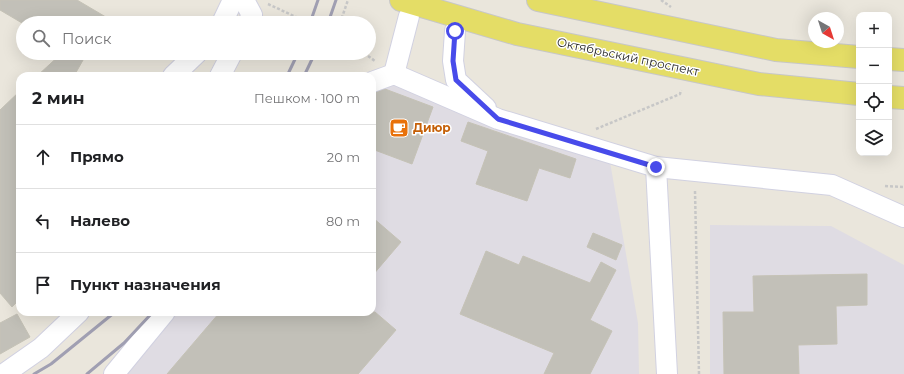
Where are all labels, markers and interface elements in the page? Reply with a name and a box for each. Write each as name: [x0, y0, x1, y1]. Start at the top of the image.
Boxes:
north arrow: [808, 12, 844, 48]
map controls: [856, 12, 892, 156]
button: +: [856, 12, 892, 48]
search box: [16, 16, 376, 60]
route start: [446, 22, 464, 40]
icon: search: [30, 27, 52, 49]
text: Поиск: [62, 29, 111, 48]
street label: Октябрьский проспект: [556, 34, 701, 79]
button: −: [856, 48, 892, 84]
button: locate: [856, 84, 892, 120]
text: 2 мин: [32, 88, 85, 108]
text: Пешком · 100 m: [254, 90, 360, 106]
cafe icon: Диюр: [388, 117, 410, 139]
place label: Диюр: [413, 120, 451, 135]
button: layers: [856, 120, 892, 156]
icon: ahead: [32, 146, 54, 168]
text: Прямо: [70, 147, 124, 166]
text: 20 m: [327, 149, 360, 165]
route end: [647, 158, 665, 176]
icon: left: [32, 210, 54, 232]
text: Налево: [70, 211, 130, 230]
text: 80 m: [326, 213, 360, 229]
icon: arrive: [32, 274, 54, 296]
text: Пункт назначения: [70, 275, 221, 294]

